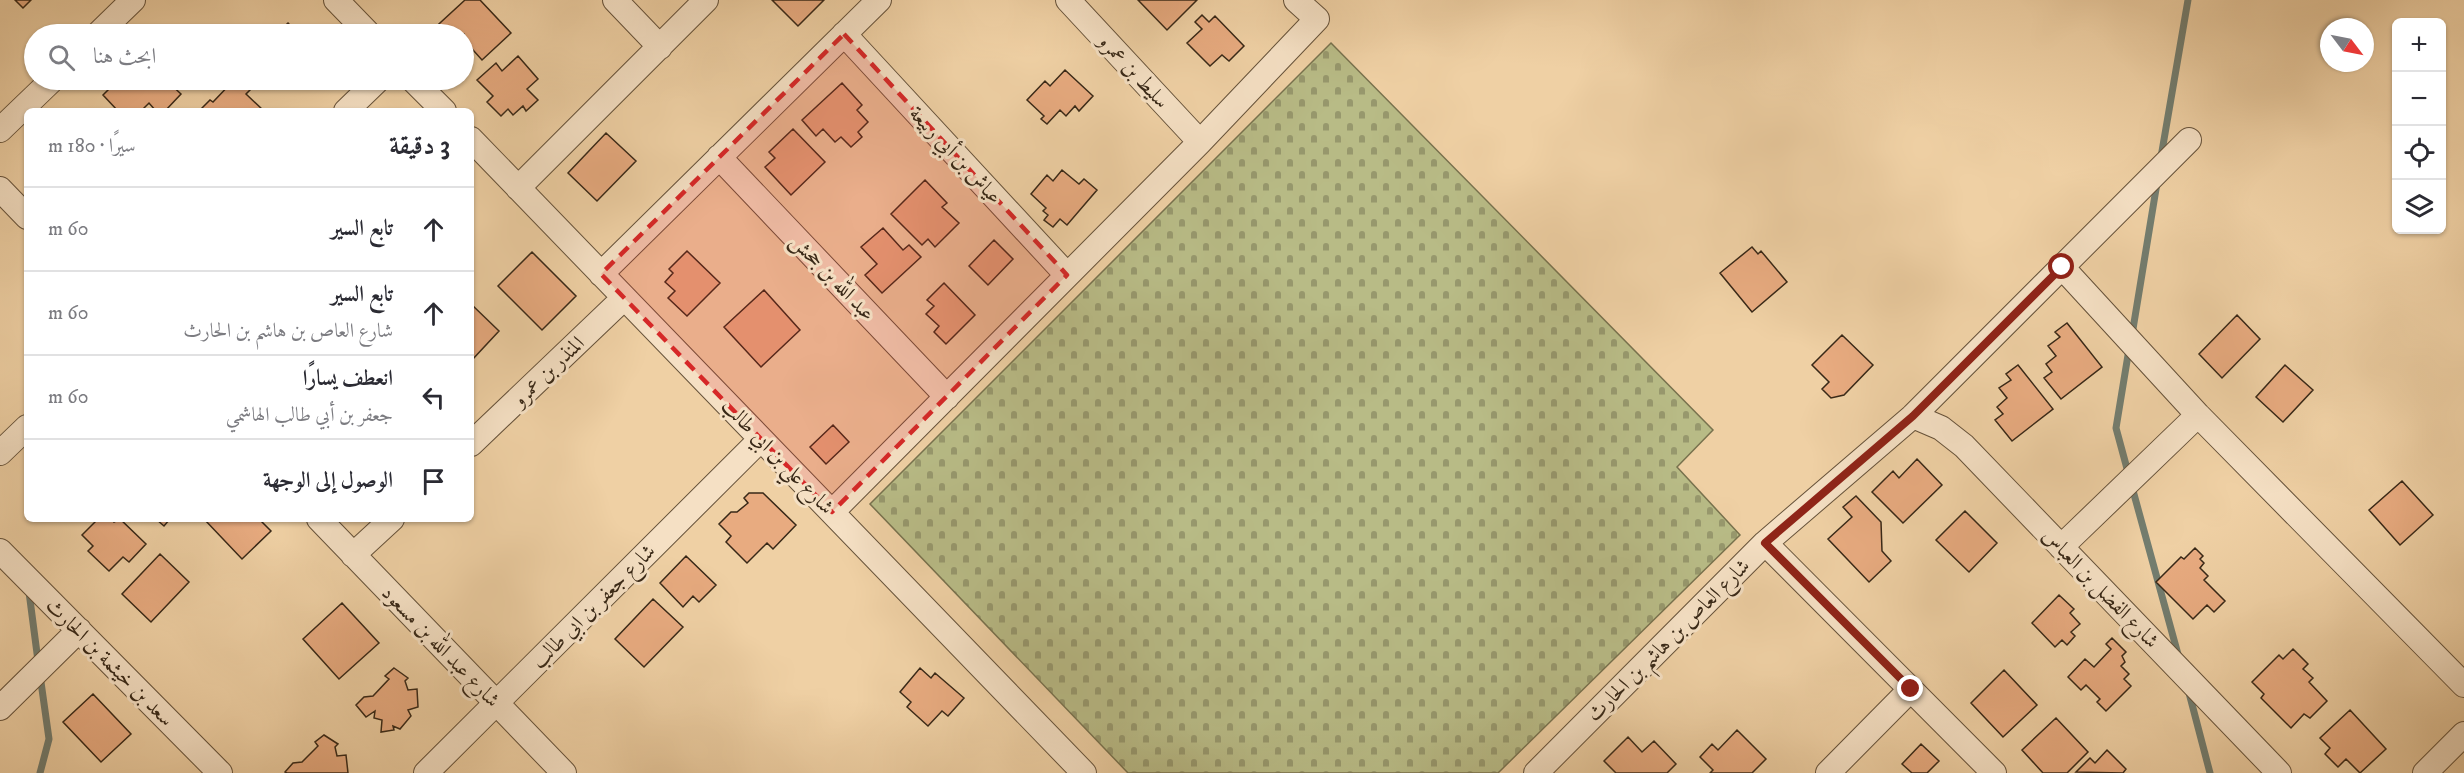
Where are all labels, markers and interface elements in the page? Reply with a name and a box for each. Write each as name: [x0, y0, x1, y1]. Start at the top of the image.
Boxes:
north arrow: [2320, 18, 2374, 72]
map controls: [2392, 18, 2446, 234]
button: +: [2392, 18, 2446, 72]
search box: [24, 24, 474, 90]
street label: سليط بن عمرو: [1091, 28, 1174, 114]
icon: search: [45, 41, 78, 74]
text: ابحث هنا: [93, 43, 156, 70]
button: −: [2392, 72, 2446, 126]
street label: عياش بن أبي ربيعة: [901, 99, 1010, 212]
button: locate: [2392, 126, 2446, 180]
text: 3 دقيقة: [389, 130, 450, 163]
text: سيرًا · 180 m: [48, 134, 136, 159]
button: layers: [2392, 180, 2446, 234]
icon: ahead: [417, 213, 450, 246]
text: تابع السير: [331, 215, 393, 242]
text: 60 m: [48, 217, 89, 242]
street label: عبد الله بن جحش: [784, 225, 884, 327]
route start: [2048, 253, 2074, 279]
text: تابع السير: [331, 281, 393, 308]
icon: ahead: [417, 297, 450, 330]
text: 60 m: [48, 301, 89, 326]
text: شارع العاص بن هاشم بن الحارث: [183, 319, 393, 344]
street label: المنذر بن عمرو: [506, 331, 590, 414]
text: انعطف يسارًا: [303, 365, 393, 392]
icon: left: [417, 381, 450, 414]
text: 60 m: [48, 385, 89, 410]
street label: شارع علي بن ابي طالب: [711, 393, 839, 524]
text: جعفر بن أبي طالب الهاشمي: [226, 403, 393, 428]
icon: arrive: [417, 465, 450, 498]
text: الوصول إلى الوجهة: [263, 467, 393, 494]
street label: شارع الفضل بن العباس: [2033, 523, 2164, 657]
street label: شارع جعفر بن ابي طالب: [526, 539, 664, 677]
street label: شارع العاص بن هاشم بن الحارث: [1582, 554, 1761, 733]
street label: شارع عبد الله بن مسعود: [373, 577, 509, 716]
street label: سعد بن خيثمة بن الحارث: [40, 593, 179, 732]
route end: [1897, 675, 1923, 701]

